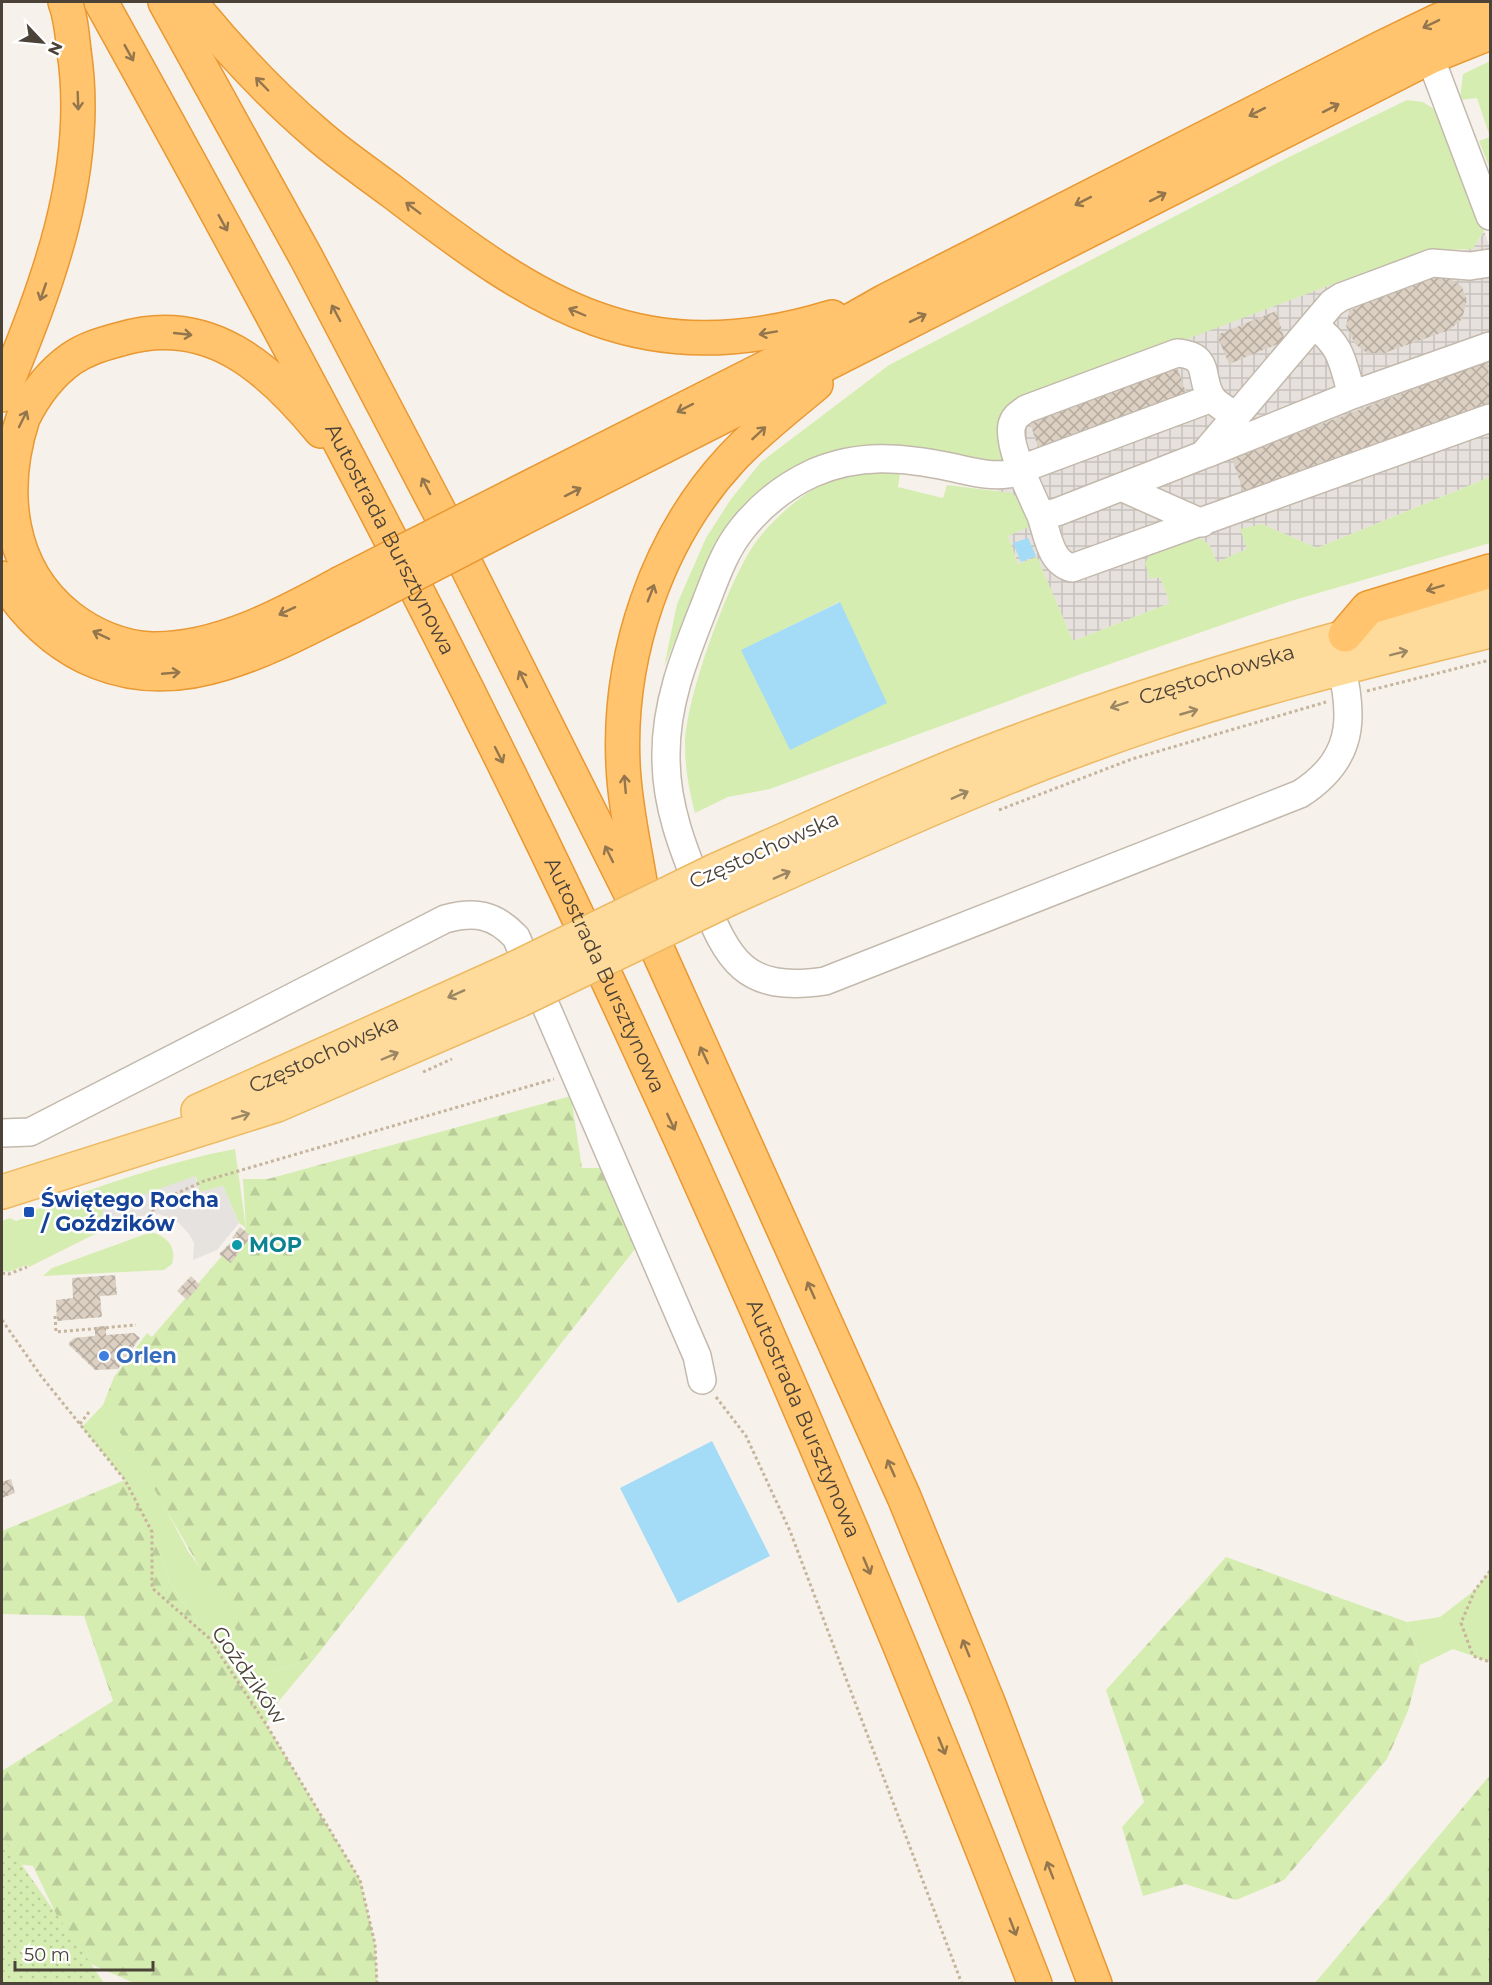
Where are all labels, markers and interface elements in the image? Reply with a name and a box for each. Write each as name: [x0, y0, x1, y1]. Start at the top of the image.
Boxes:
north arrow: [12, 12, 72, 72]
one-way arrow: [1422, 18, 1440, 30]
text: N: [44, 38, 66, 58]
one-way arrow: [124, 43, 135, 61]
one-way arrow: [255, 77, 270, 92]
one-way arrow: [72, 90, 84, 110]
one-way arrow: [1322, 102, 1339, 114]
one-way arrow: [1249, 106, 1266, 118]
one-way arrow: [1148, 191, 1166, 202]
one-way arrow: [1075, 195, 1093, 207]
one-way arrow: [406, 201, 422, 214]
one-way arrow: [218, 214, 230, 231]
one-way arrow: [36, 282, 47, 300]
one-way arrow: [330, 305, 342, 322]
one-way arrow: [568, 306, 586, 317]
one-way arrow: [908, 312, 926, 323]
one-way arrow: [758, 327, 778, 338]
one-way arrow: [172, 329, 192, 340]
one-way arrow: [677, 402, 695, 414]
one-way arrow: [17, 411, 29, 429]
street label: Autostrada Bursztynowa: [320, 419, 461, 659]
one-way arrow: [751, 426, 766, 440]
one-way arrow: [420, 478, 432, 495]
one-way arrow: [564, 486, 582, 497]
one-way arrow: [1425, 583, 1444, 594]
one-way arrow: [646, 584, 657, 602]
one-way arrow: [278, 606, 296, 618]
one-way arrow: [92, 629, 110, 641]
street label: Częstochowska: [1136, 639, 1297, 710]
one-way arrow: [1389, 647, 1408, 659]
one-way arrow: [160, 667, 180, 678]
one-way arrow: [517, 670, 529, 688]
one-way arrow: [1110, 700, 1129, 711]
one-way arrow: [1180, 706, 1199, 717]
one-way arrow: [494, 746, 505, 764]
one-way arrow: [619, 774, 630, 794]
one-way arrow: [950, 789, 969, 800]
street label: Częstochowska: [685, 805, 843, 894]
one-way arrow: [603, 845, 614, 863]
street label: Autostrada Bursztynowa: [539, 853, 671, 1097]
one-way arrow: [773, 869, 791, 880]
one-way arrow: [447, 990, 465, 1001]
street label: Częstochowska: [245, 1009, 402, 1098]
one-way arrow: [697, 1047, 709, 1065]
one-way arrow: [381, 1049, 399, 1061]
one-way arrow: [231, 1110, 250, 1121]
one-way arrow: [666, 1112, 678, 1130]
place label: Świętego Rocha / Goździków: [40, 1187, 219, 1236]
marker: Świętego Rocha / Goździków: [22, 1205, 36, 1219]
place label: MOP: [249, 1232, 302, 1257]
marker: MOP: [230, 1238, 244, 1252]
one-way arrow: [805, 1282, 816, 1300]
street label: Autostrada Bursztynowa: [742, 1295, 866, 1541]
place label: Orlen: [116, 1343, 177, 1368]
marker: Orlen: [97, 1349, 111, 1363]
one-way arrow: [885, 1459, 897, 1477]
one-way arrow: [862, 1556, 873, 1574]
street label: Goździków: [207, 1621, 293, 1729]
one-way arrow: [960, 1639, 971, 1658]
one-way arrow: [937, 1736, 948, 1755]
one-way arrow: [1044, 1861, 1055, 1880]
one-way arrow: [1009, 1917, 1020, 1936]
scale bar: [15, 1934, 153, 1972]
text: 50 m: [24, 1944, 70, 1966]

